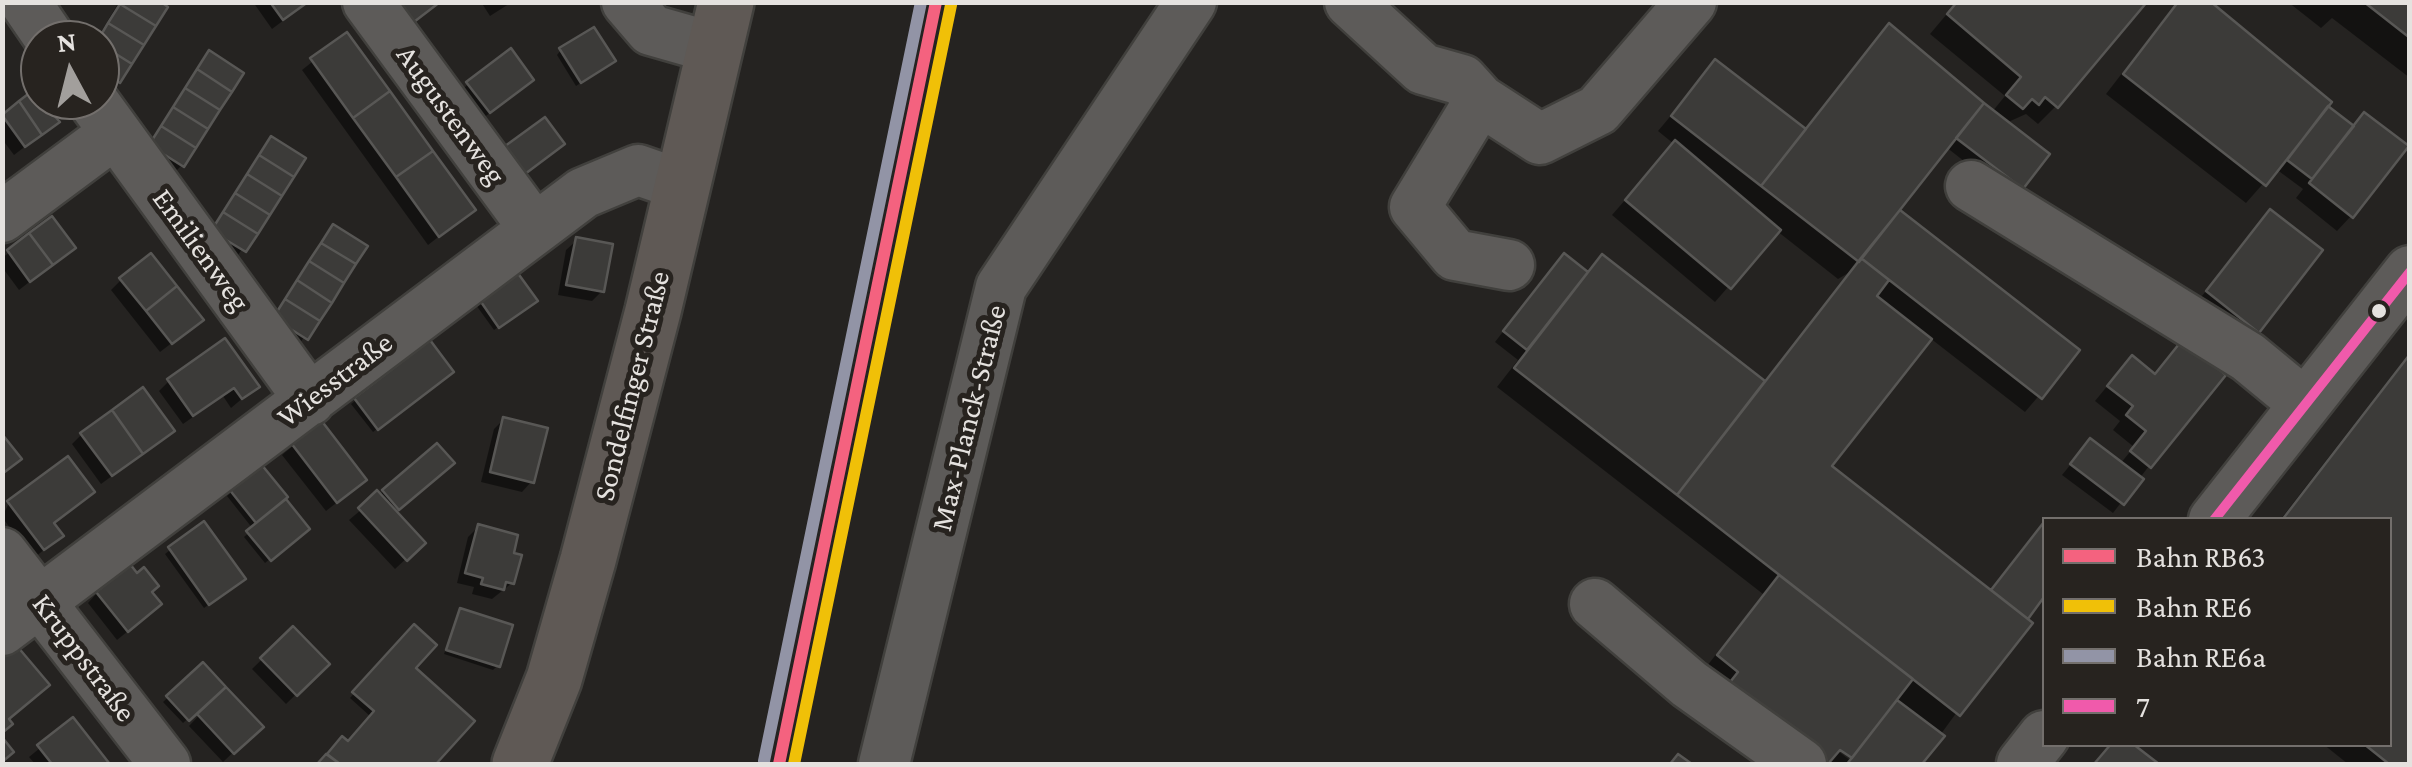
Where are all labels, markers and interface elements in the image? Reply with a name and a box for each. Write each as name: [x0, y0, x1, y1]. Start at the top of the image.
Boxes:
north arrow: [20, 20, 120, 120]
text: N: [55, 25, 78, 58]
street label: Augustenweg: [388, 38, 514, 192]
street label: Emilienweg: [144, 182, 258, 318]
street label: Sondelfinger Straße: [586, 267, 678, 505]
street label: Max-Planck-Straße: [924, 301, 1014, 535]
unlabelled marker: [2369, 301, 2389, 321]
street label: Wiesstraße: [270, 325, 400, 435]
legend: [2042, 517, 2392, 747]
text: Bahn RB63: [2136, 540, 2266, 573]
street label: Kruppstraße: [24, 587, 144, 729]
text: Bahn RE6: [2136, 590, 2252, 623]
text: Bahn RE6a: [2136, 640, 2266, 673]
text: 7: [2136, 690, 2150, 723]

